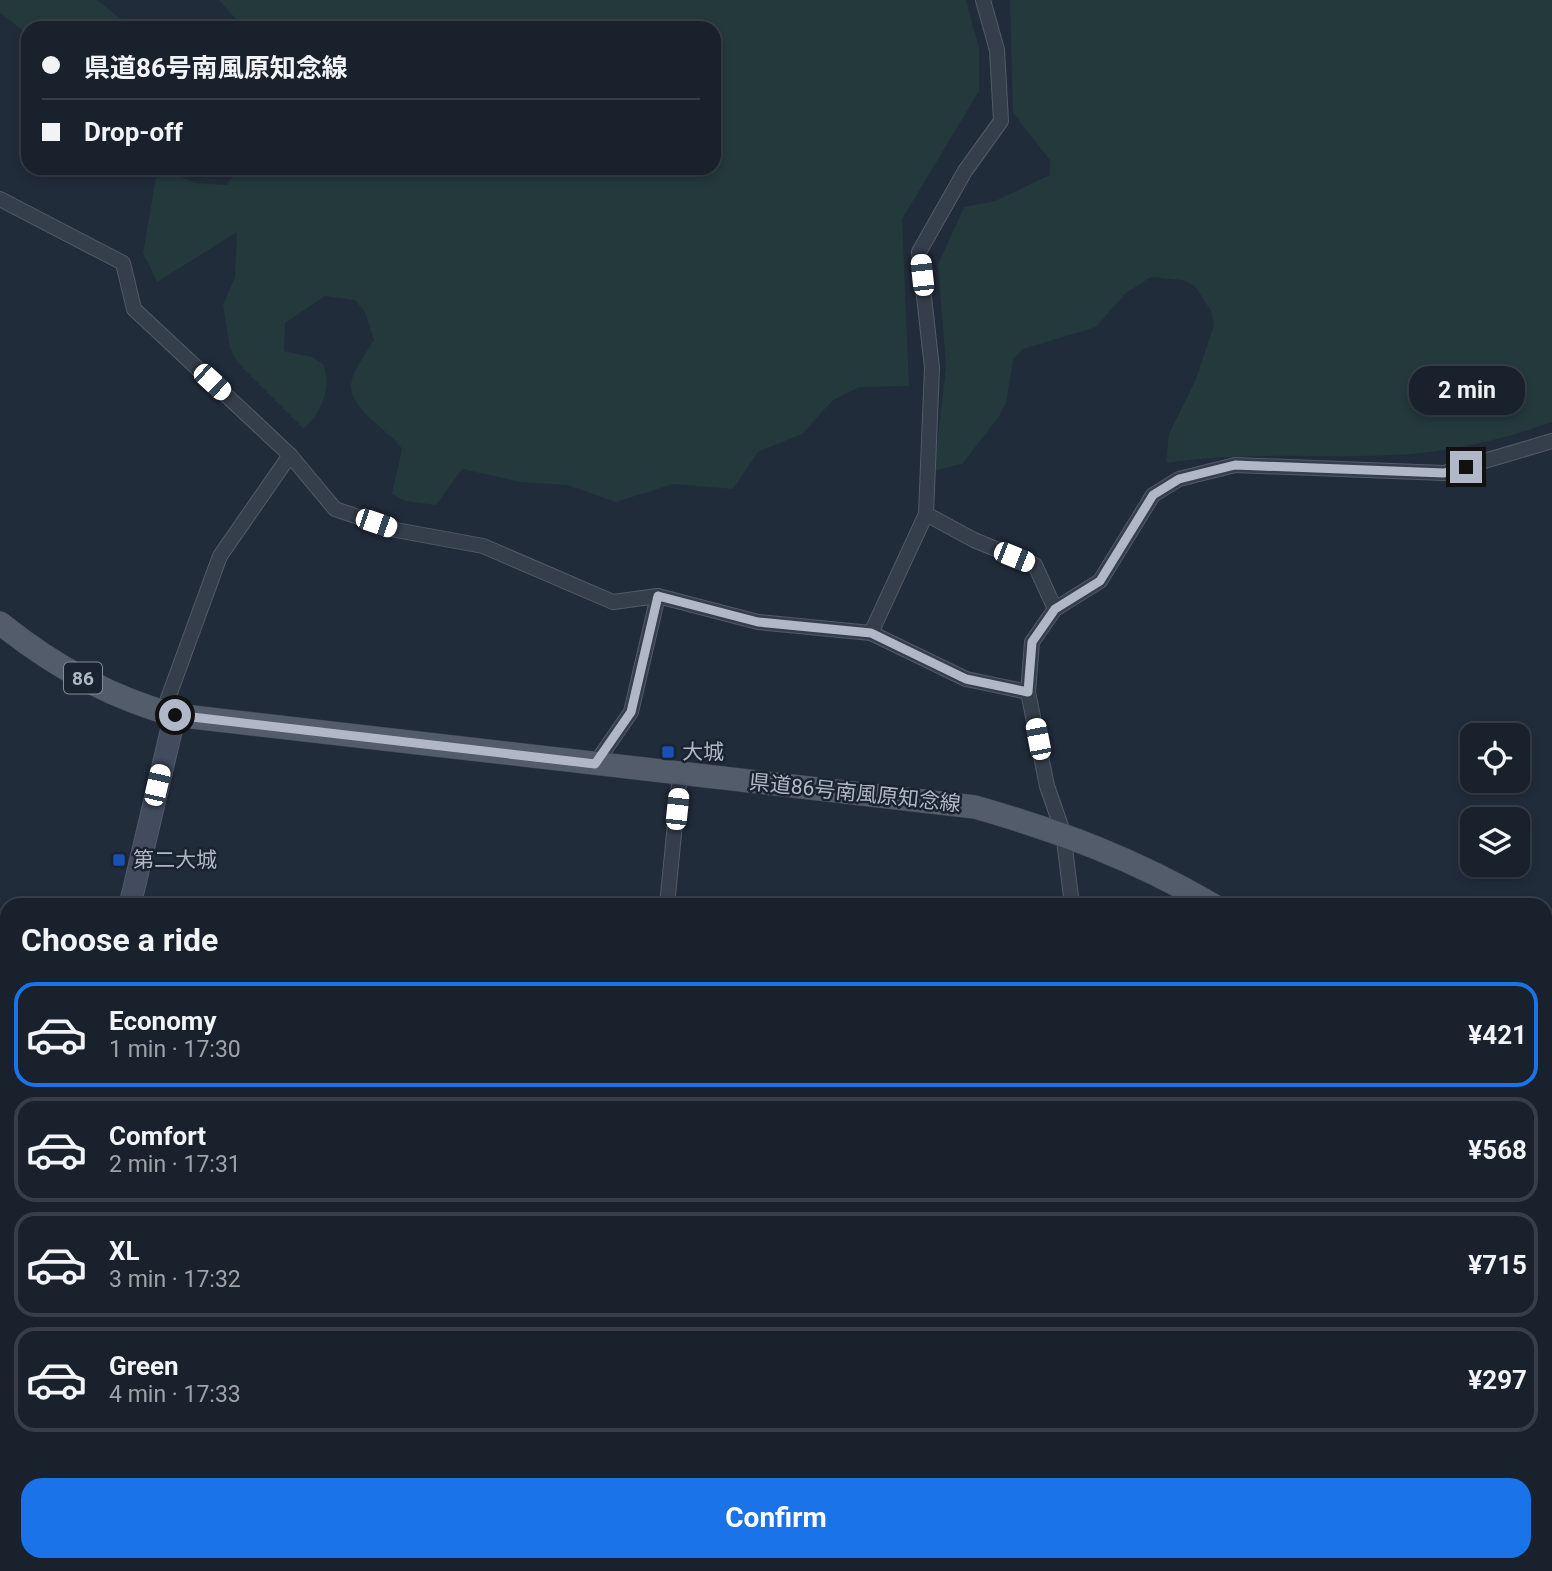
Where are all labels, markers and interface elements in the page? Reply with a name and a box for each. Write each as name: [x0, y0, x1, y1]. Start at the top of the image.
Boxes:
text: 県道86号南風原知念線: [84, 53, 348, 83]
text: Drop-off: [84, 117, 183, 147]
car: [910, 253, 935, 297]
car: [190, 360, 235, 404]
callout: 2 min: [1408, 365, 1524, 414]
text: 2 min: [1438, 377, 1496, 404]
route end: [1450, 451, 1482, 483]
car: [353, 506, 400, 540]
car: [991, 539, 1038, 575]
road number: 86: [64, 663, 102, 694]
route start: [159, 699, 191, 731]
car: [1024, 716, 1053, 762]
map controls: [1460, 723, 1530, 877]
button: locate: [1460, 723, 1530, 793]
place label: 大城: [682, 740, 724, 764]
marker: 大城: [660, 744, 676, 760]
car: [143, 762, 172, 808]
street label: 県道86号南風原知念線: [748, 770, 962, 816]
car: [665, 787, 690, 831]
button: layers: [1460, 807, 1530, 877]
place label: 第二大城: [133, 848, 217, 872]
marker: 第二大城: [111, 852, 127, 868]
text: Choose a ride: [21, 921, 218, 959]
icon: car: [25, 1003, 88, 1066]
text: Economy: [109, 1006, 216, 1036]
text: ¥421: [1468, 1020, 1527, 1050]
text: 1 min · 17:30: [109, 1036, 241, 1063]
icon: car: [25, 1118, 88, 1181]
text: Comfort: [109, 1121, 206, 1151]
text: ¥568: [1468, 1135, 1527, 1165]
text: 2 min · 17:31: [109, 1151, 241, 1178]
icon: car: [25, 1233, 88, 1296]
text: XL: [109, 1236, 140, 1266]
text: ¥715: [1468, 1250, 1527, 1280]
text: 3 min · 17:32: [109, 1266, 241, 1293]
icon: car: [25, 1348, 88, 1411]
text: Green: [109, 1351, 179, 1381]
text: ¥297: [1468, 1365, 1527, 1395]
text: 4 min · 17:33: [109, 1381, 241, 1408]
button: Confirm: [21, 1478, 1531, 1558]

